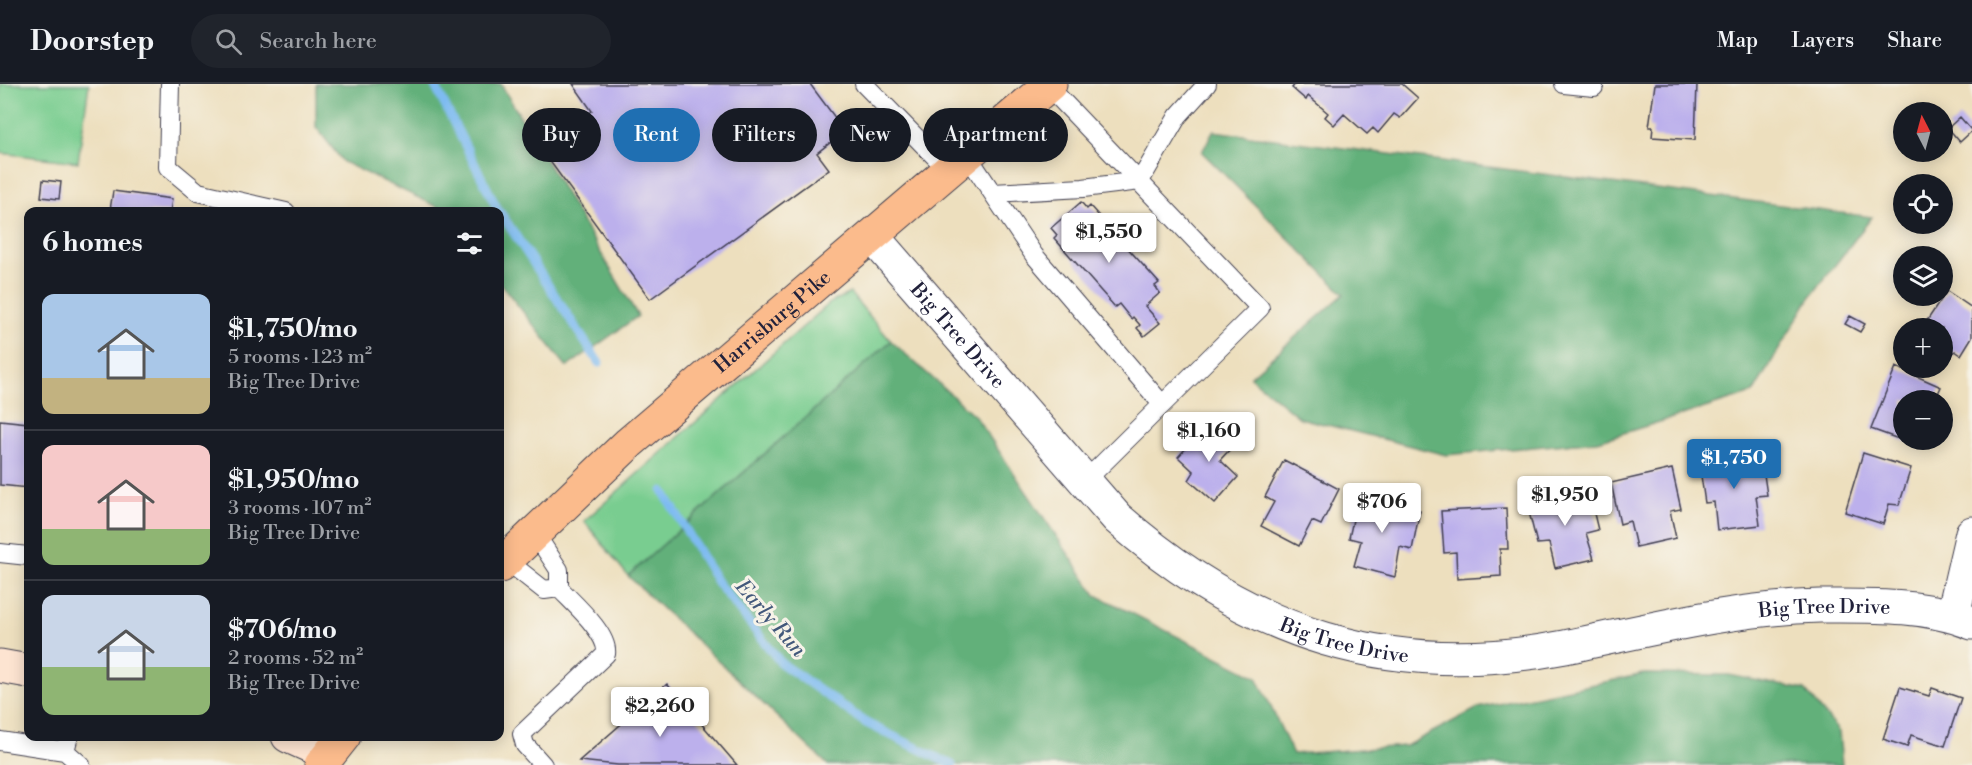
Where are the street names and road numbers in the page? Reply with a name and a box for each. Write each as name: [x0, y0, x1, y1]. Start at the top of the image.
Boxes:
street label: Harrisburg Pike: [709, 265, 837, 379]
street label: Big Tree Drive: [904, 277, 1010, 394]
street label: Big Tree Drive: [1756, 595, 1891, 624]
street label: Big Tree Drive: [1275, 613, 1410, 669]

